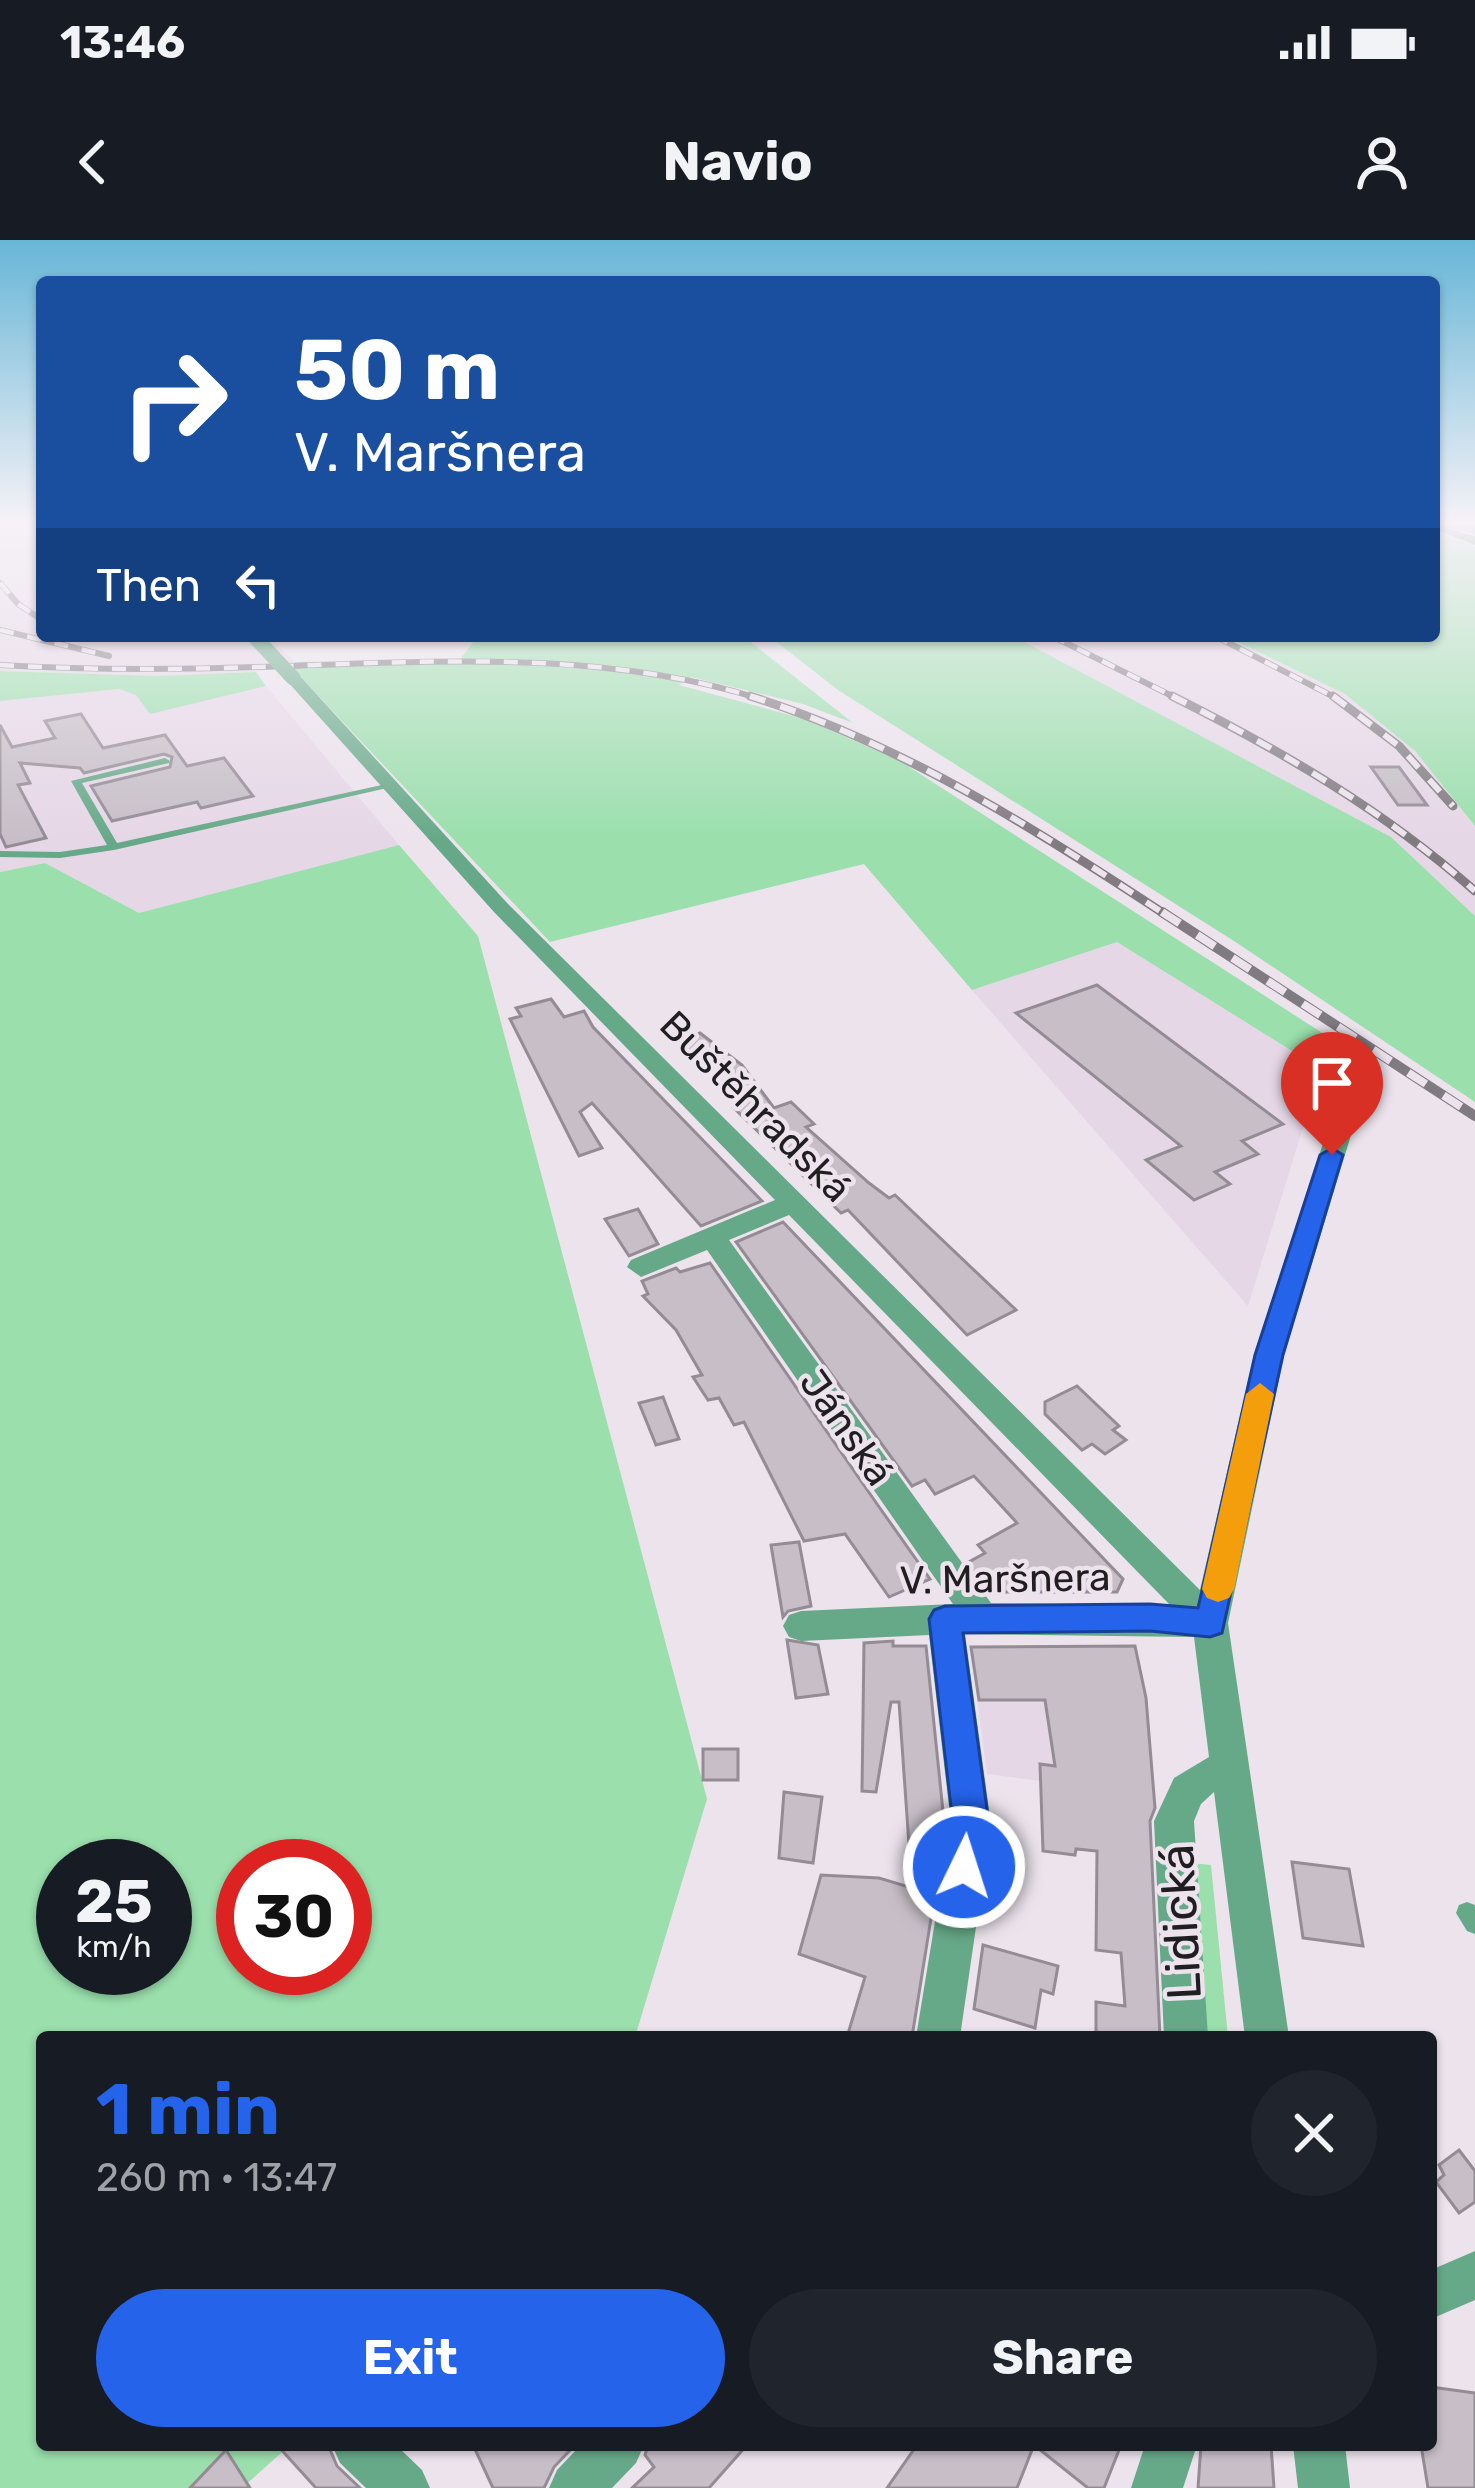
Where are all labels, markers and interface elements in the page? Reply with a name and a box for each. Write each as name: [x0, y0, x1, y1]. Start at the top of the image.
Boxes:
text: 13:46: [60, 16, 185, 69]
icon: back: [60, 129, 126, 195]
icon: person: [1349, 129, 1415, 195]
text: Navio: [662, 130, 813, 194]
text: 50 m: [294, 320, 500, 420]
icon: right: [96, 324, 252, 480]
text: V. Maršnera: [294, 421, 586, 485]
icon: left: [225, 552, 291, 618]
text: Then: [96, 559, 201, 612]
street label: Buštěhradská: [650, 1002, 860, 1212]
pin: [1281, 1032, 1383, 1155]
icon: arrive: [1299, 1050, 1365, 1116]
street label: Jánská: [790, 1361, 903, 1494]
street label: V. Maršnera: [899, 1554, 1111, 1604]
position arrow: [901, 1804, 1027, 1930]
speed limit sign: 30: [216, 1839, 372, 1995]
street label: Lidická: [1148, 1843, 1213, 2001]
text: 25: [75, 1866, 153, 1937]
text: km/h: [77, 1929, 151, 1965]
text: 1 min: [96, 2067, 280, 2152]
button: close: [1251, 2070, 1377, 2196]
text: 260 m · 13:47: [96, 2155, 337, 2201]
button: Exit: [96, 2289, 725, 2427]
button: Share: [749, 2289, 1377, 2427]

